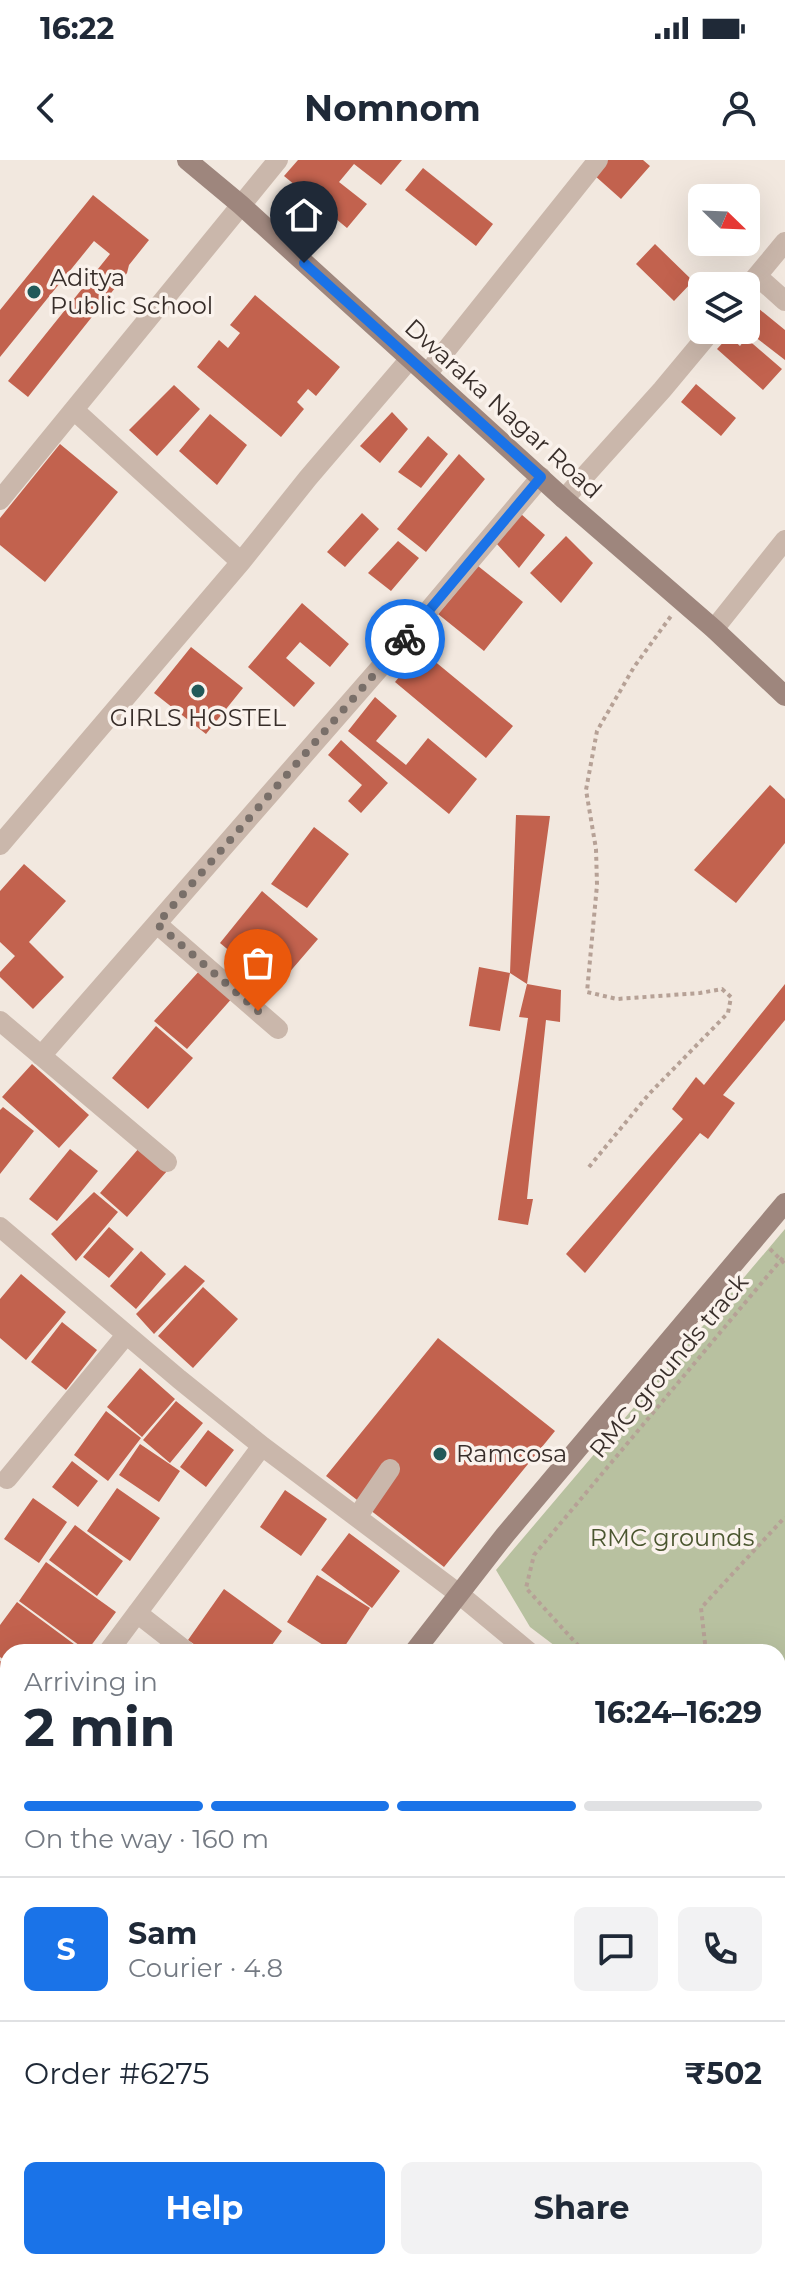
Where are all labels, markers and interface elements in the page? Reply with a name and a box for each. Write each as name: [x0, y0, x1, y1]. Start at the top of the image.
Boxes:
text: 16:22: [40, 10, 114, 47]
icon: back: [24, 86, 68, 130]
text: Nomnom: [304, 86, 481, 130]
icon: person: [717, 86, 761, 130]
pin: [270, 181, 338, 263]
north arrow: [688, 184, 760, 256]
map controls: [688, 184, 760, 344]
icon: home: [282, 193, 326, 237]
place label: Aditya Public School: [50, 263, 213, 320]
button: layers: [688, 272, 760, 344]
marker: Aditya Public School: [25, 283, 43, 301]
street label: Dwaraka Nagar Road: [399, 313, 608, 505]
courier: [365, 599, 445, 679]
icon: bike: [383, 617, 427, 661]
marker: GIRLS HOSTEL: [189, 682, 207, 700]
place label: GIRLS HOSTEL: [110, 703, 286, 732]
pin: [224, 929, 292, 1011]
icon: bag: [236, 941, 280, 985]
street label: RMC grounds track: [583, 1267, 754, 1464]
place label: Ramcosa: [456, 1439, 567, 1468]
marker: Ramcosa: [431, 1445, 449, 1463]
park label: RMC grounds: [590, 1523, 754, 1552]
text: Arriving in: [24, 1666, 158, 1698]
text: 16:24–16:29: [595, 1694, 762, 1731]
text: 2 min: [24, 1696, 176, 1759]
text: On the way · 160 m: [24, 1823, 269, 1855]
button: chat: [574, 1907, 658, 1991]
button: phone: [678, 1907, 762, 1991]
text: Sam: [128, 1915, 197, 1952]
text: S: [56, 1931, 76, 1968]
text: Courier · 4.8: [128, 1952, 283, 1984]
text: Order #6275: [24, 2055, 209, 2092]
text: ₹502: [684, 2055, 762, 2092]
button: Help: [24, 2162, 385, 2254]
button: Share: [401, 2162, 762, 2254]

